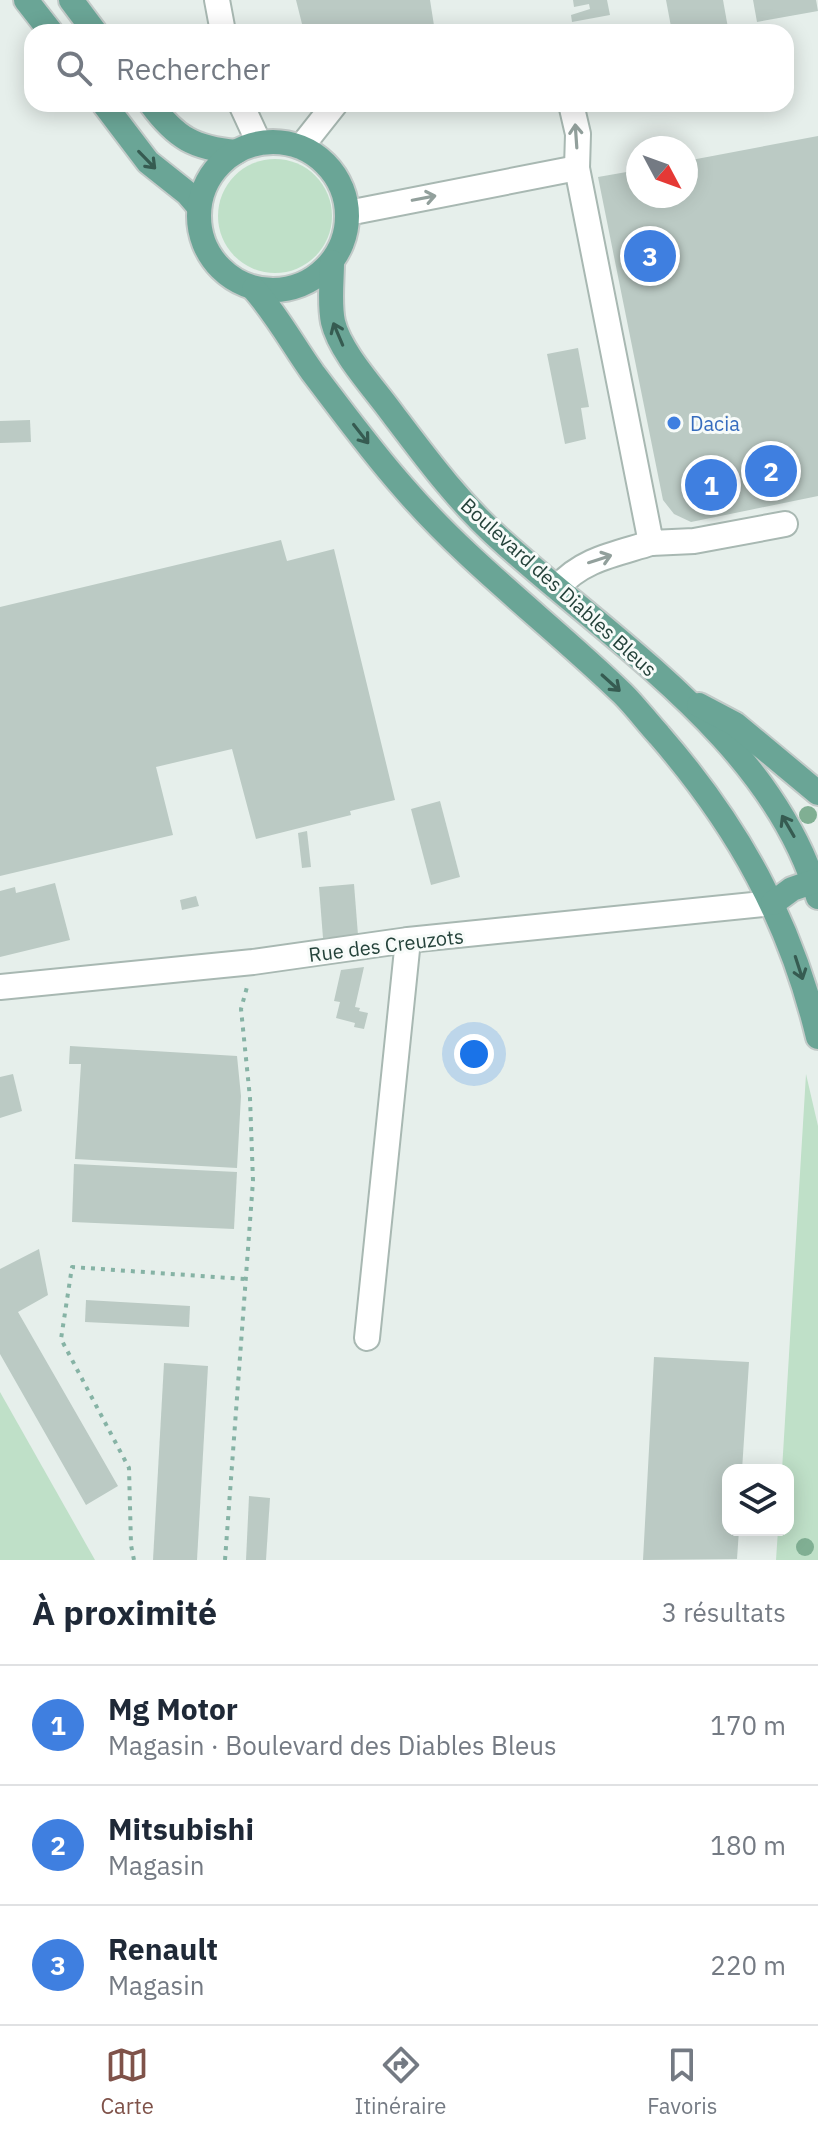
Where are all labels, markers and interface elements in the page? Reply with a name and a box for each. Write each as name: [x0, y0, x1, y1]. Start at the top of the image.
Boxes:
search box: [24, 24, 794, 112]
icon: search: [52, 46, 96, 90]
text: Rechercher: [116, 49, 270, 88]
one-way arrow: [568, 123, 583, 150]
north arrow: [626, 136, 698, 208]
one-way arrow: [137, 150, 156, 169]
one-way arrow: [411, 189, 436, 204]
pin: 3: [624, 226, 676, 286]
one-way arrow: [330, 322, 345, 346]
place label: Dacia: [690, 410, 740, 437]
marker: Dacia: [665, 414, 683, 432]
one-way arrow: [352, 422, 369, 444]
pin: 2: [745, 441, 797, 501]
pin: 1: [685, 455, 737, 515]
street label: Boulevard des Diables Bleus: [455, 492, 663, 682]
one-way arrow: [587, 550, 612, 565]
one-way arrow: [600, 674, 620, 692]
one-way arrow: [780, 815, 796, 838]
street label: Rue des Creuzots: [307, 922, 465, 968]
one-way arrow: [792, 955, 807, 981]
your location: [454, 1034, 494, 1074]
map controls: [722, 1464, 794, 1536]
button: layers: [722, 1464, 794, 1536]
text: À proximité: [32, 1590, 217, 1634]
text: 3 résultats: [661, 1595, 786, 1629]
text: Mg Motor: [108, 1689, 238, 1728]
text: 1: [50, 1708, 66, 1742]
text: 170 m: [710, 1708, 786, 1742]
text: Magasin · Boulevard des Diables Bleus: [108, 1728, 557, 1762]
text: Mitsubishi: [108, 1809, 254, 1848]
text: 2: [50, 1828, 66, 1862]
text: 180 m: [710, 1828, 786, 1862]
text: Magasin: [108, 1848, 204, 1882]
text: Renault: [108, 1929, 218, 1968]
text: 3: [50, 1948, 66, 1982]
text: 220 m: [710, 1948, 786, 1982]
text: Magasin: [108, 1968, 204, 2002]
tab: Carte: [100, 2043, 154, 2120]
tab: Itinéraire: [355, 2043, 446, 2120]
tab: Favoris: [647, 2043, 718, 2120]

